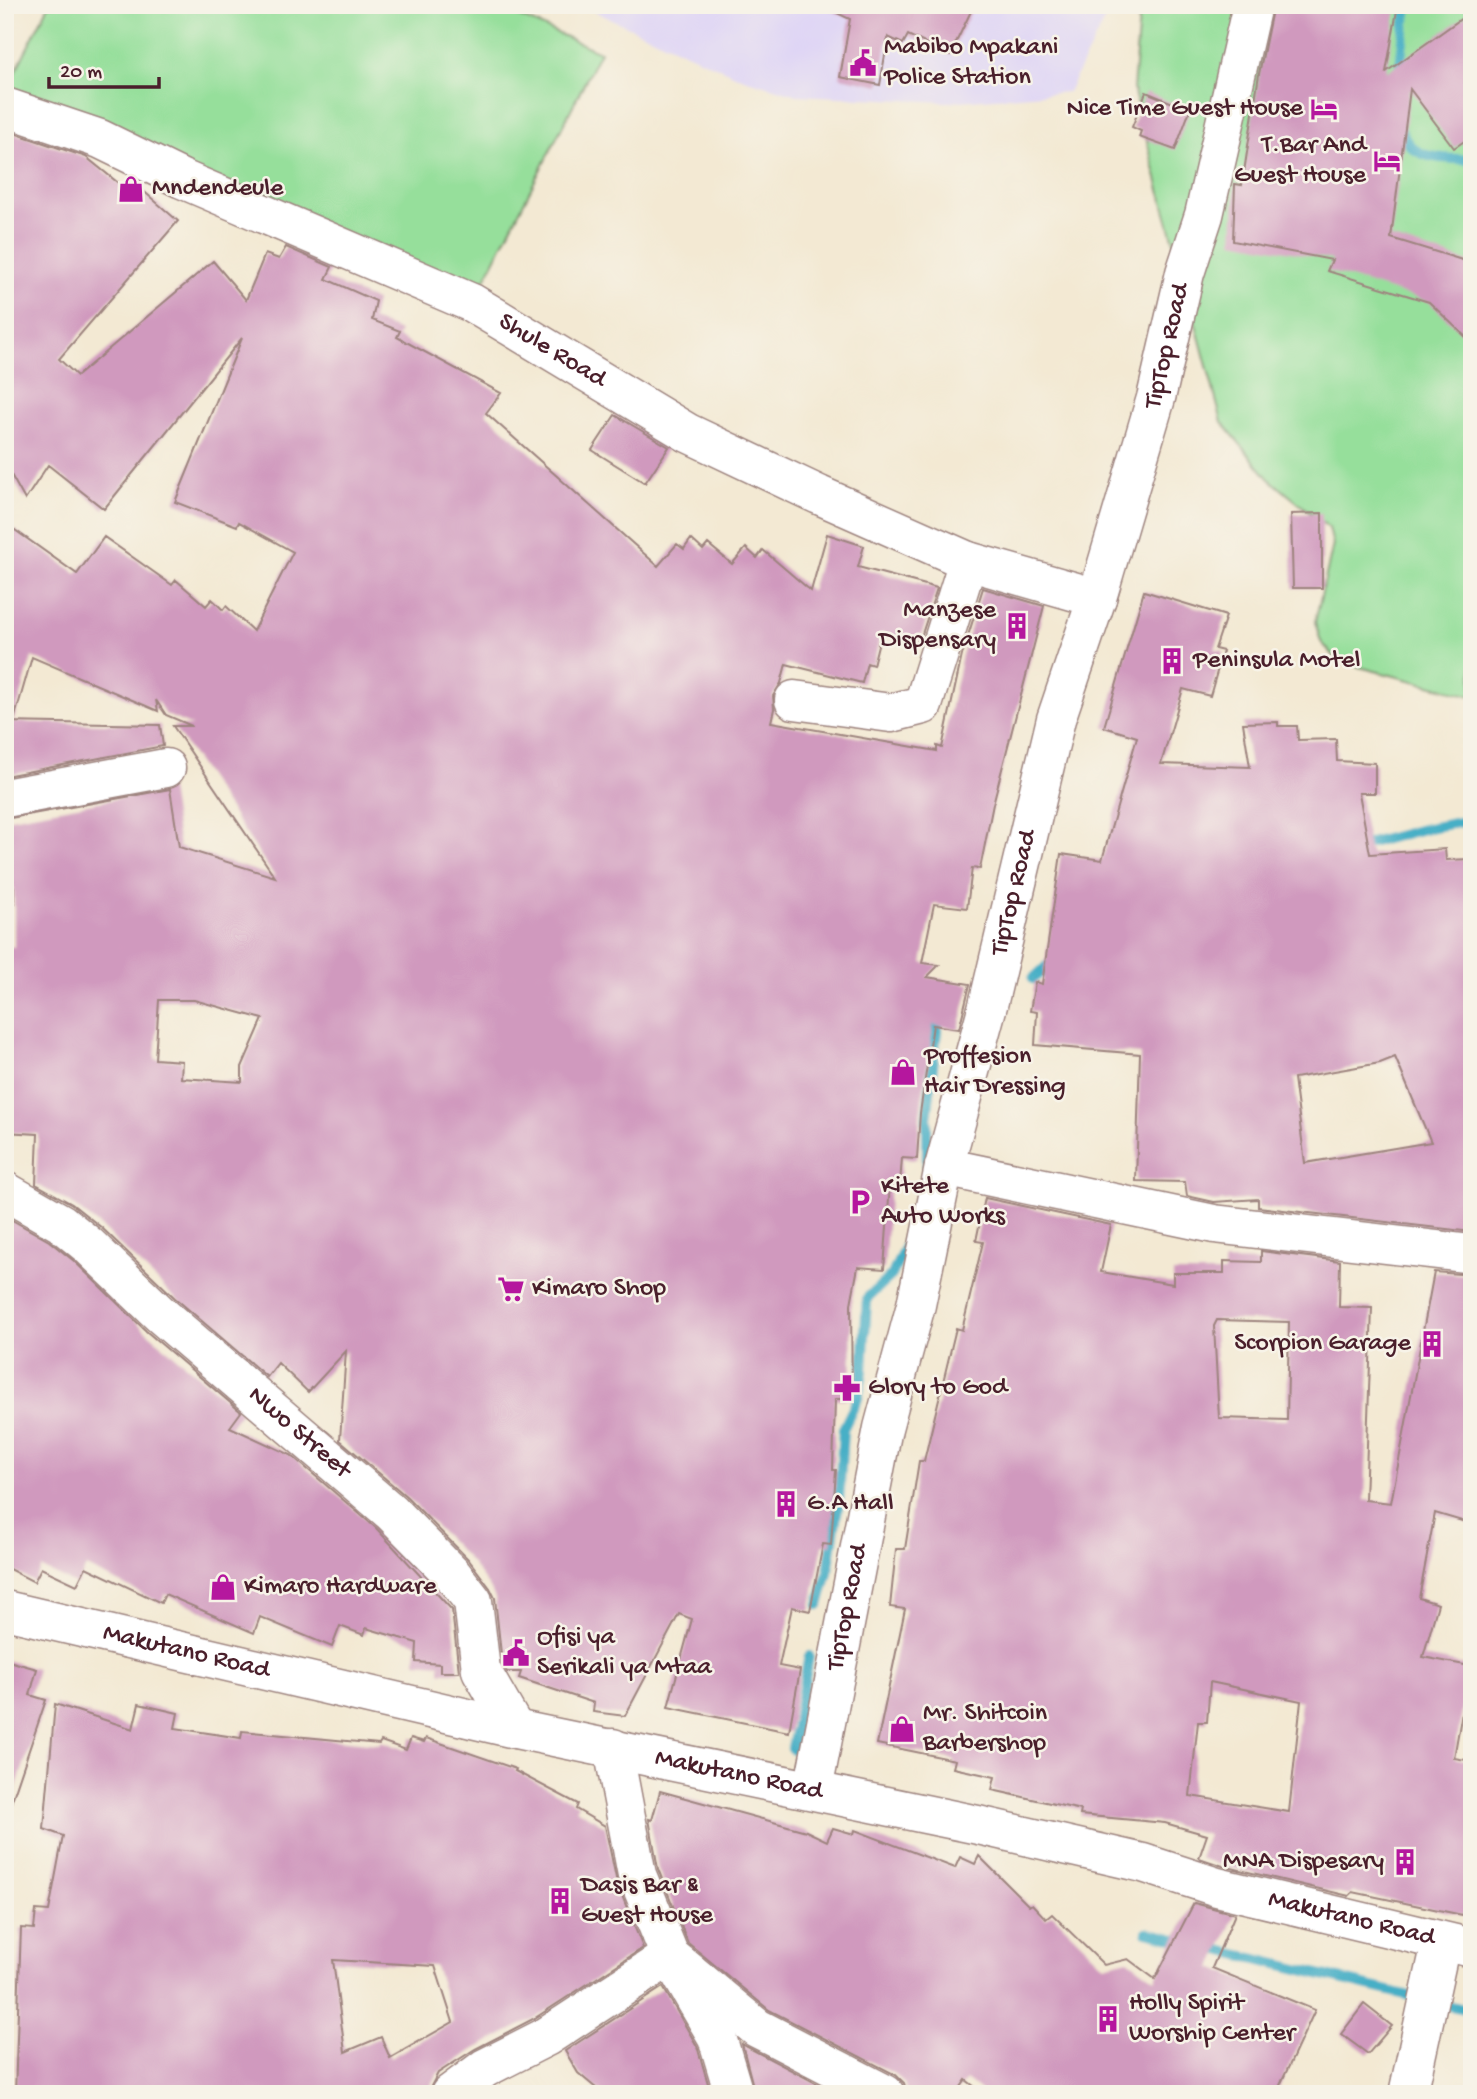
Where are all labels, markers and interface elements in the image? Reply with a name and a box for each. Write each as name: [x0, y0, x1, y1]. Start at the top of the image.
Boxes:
place label: Mabibo Mpakani Police Station: [883, 33, 1059, 94]
scale bar: [49, 46, 159, 90]
public building icon: Mabibo Mpakani Police Station: [848, 48, 878, 78]
text: 20 m: [60, 61, 102, 86]
place label: Nice Time Guest House: [1066, 94, 1304, 125]
hotel icon: Nice Time Guest House: [1309, 94, 1339, 124]
place label: T.Bar And Guest House: [1234, 131, 1368, 192]
hotel icon: T.Bar And Guest House: [1372, 146, 1402, 176]
shop icon: Mndendeule: [116, 174, 146, 204]
place label: Mndendeule: [152, 174, 284, 205]
street label: TipTop Road: [1137, 279, 1198, 415]
street label: Shule Road: [492, 307, 613, 396]
place label: Manzese Dispensary: [877, 596, 997, 657]
building icon: Manzese Dispensary: [1002, 611, 1032, 641]
building icon: Peninsula Motel: [1157, 646, 1187, 676]
place label: Peninsula Motel: [1192, 646, 1361, 677]
street label: TipTop Road: [984, 825, 1045, 961]
place label: Proffesion Hair Dressing: [923, 1042, 1066, 1103]
shop icon: Proffesion Hair Dressing: [888, 1057, 918, 1087]
place label: Kitete Auto Works: [881, 1172, 1006, 1233]
parking icon: Kitete Auto Works: [845, 1187, 875, 1217]
supermarket icon: Kimaro Shop: [496, 1274, 526, 1304]
place label: Kimaro Shop: [532, 1274, 666, 1305]
place label: Scorpion Garage: [1234, 1329, 1412, 1360]
building icon: Scorpion Garage: [1417, 1329, 1447, 1359]
pharmacy icon: Glory to God: [832, 1373, 862, 1403]
place label: Glory to God: [868, 1373, 1009, 1404]
street label: Nwo Street: [241, 1380, 359, 1487]
building icon: G.A Hall: [771, 1489, 801, 1519]
place label: G.A Hall: [807, 1489, 894, 1520]
street label: TipTop Road: [821, 1540, 876, 1675]
shop icon: Kimaro Hardware: [208, 1572, 238, 1602]
place label: Kimaro Hardware: [244, 1572, 437, 1603]
street label: Makutano Road: [100, 1618, 274, 1687]
place label: Ofisi ya Serikali ya Mtaa: [537, 1623, 713, 1684]
public building icon: Ofisi ya Serikali ya Mtaa: [501, 1638, 531, 1668]
place label: Mr. Shitcoin Barbershop: [922, 1699, 1048, 1760]
shop icon: Mr. Shitcoin Barbershop: [887, 1714, 917, 1744]
street label: Makutano Road: [652, 1743, 827, 1808]
place label: MNA Dispesary: [1223, 1847, 1384, 1878]
building icon: MNA Dispesary: [1390, 1847, 1420, 1877]
place label: Dasis Bar & Guest House: [579, 1871, 713, 1932]
street label: Makutano Road: [1265, 1884, 1440, 1954]
building icon: Dasis Bar & Guest House: [545, 1886, 575, 1916]
place label: Holly Spirit Worship Center: [1129, 1989, 1298, 2050]
building icon: Holly Spirit Worship Center: [1093, 2004, 1123, 2034]

